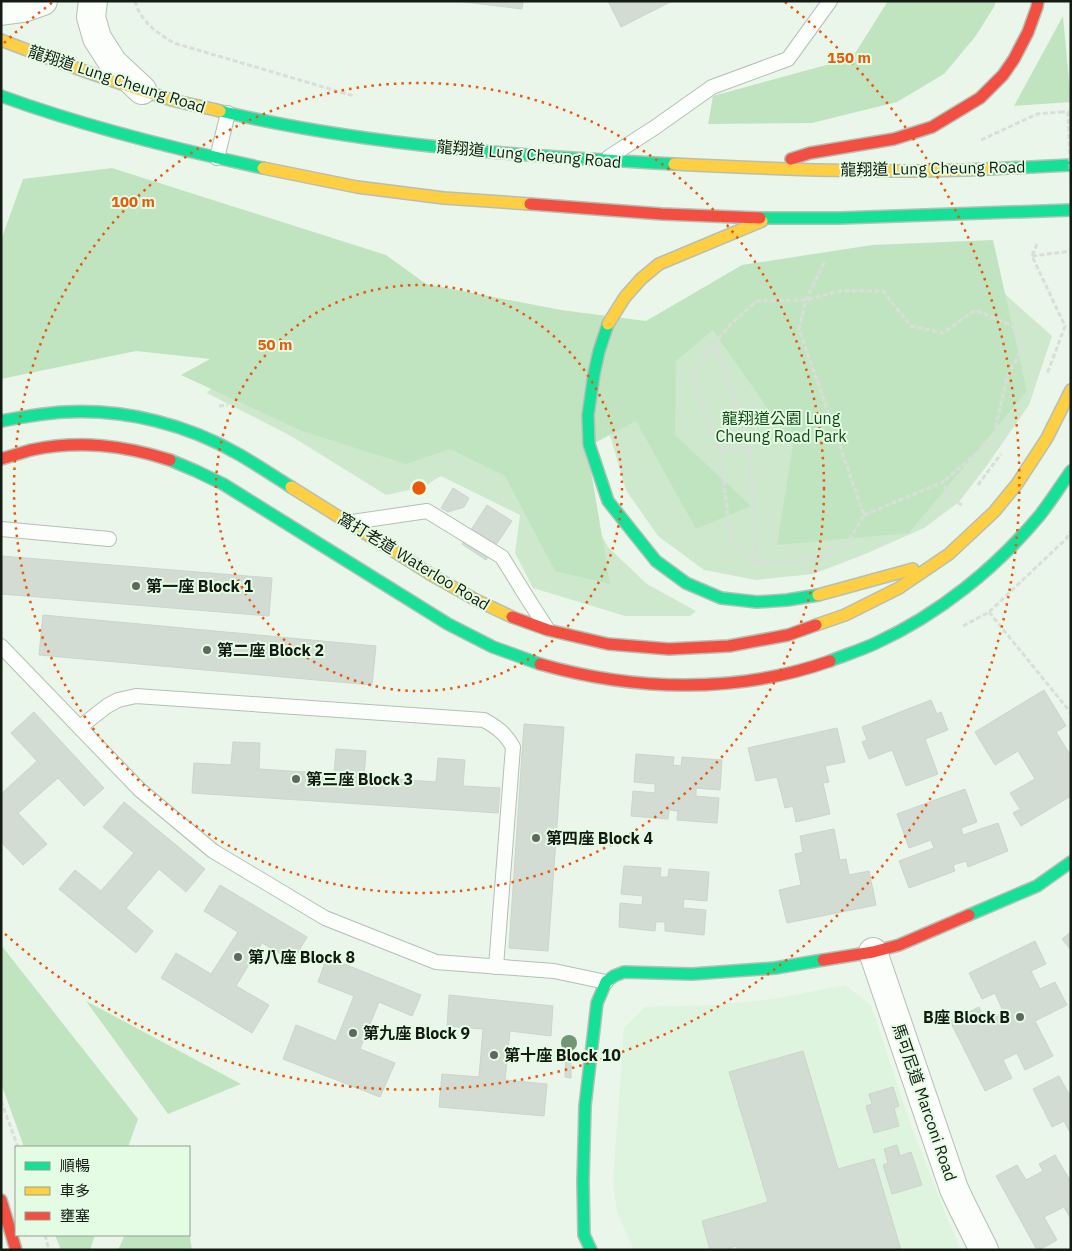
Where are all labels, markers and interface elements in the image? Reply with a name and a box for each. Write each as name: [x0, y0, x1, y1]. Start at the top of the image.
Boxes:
street label: 龍翔道 Lung Cheung Road: [26, 41, 208, 117]
text: 150 m: [827, 48, 871, 67]
street label: 龍翔道 Lung Cheung Road: [436, 136, 622, 172]
street label: 龍翔道 Lung Cheung Road: [840, 156, 1026, 180]
text: 100 m: [111, 192, 155, 211]
text: 50 m: [258, 335, 292, 354]
park label: 龍翔道公園 Lung Cheung Road Park: [715, 408, 847, 446]
centre of rings: [410, 479, 428, 497]
street label: 窩打老道 Waterloo Road: [335, 508, 493, 614]
place label: 第一座 Block 1: [146, 576, 254, 596]
marker: 第一座 Block 1: [130, 580, 142, 592]
place label: 第二座 Block 2: [217, 640, 324, 660]
marker: 第二座 Block 2: [201, 644, 213, 656]
place label: 第三座 Block 3: [306, 769, 413, 789]
marker: 第三座 Block 3: [290, 773, 302, 785]
place label: 第四座 Block 4: [546, 828, 654, 848]
marker: 第四座 Block 4: [530, 832, 542, 844]
place label: 第八座 Block 8: [248, 947, 355, 967]
marker: 第八座 Block 8: [232, 951, 244, 963]
place label: B座 Block B: [923, 1007, 1010, 1027]
marker: B座 Block B: [1014, 1011, 1026, 1023]
street label: 馬可尼道 Marconi Road: [889, 1020, 961, 1184]
place label: 第九座 Block 9: [363, 1023, 470, 1043]
marker: 第九座 Block 9: [347, 1027, 359, 1039]
place label: 第十座 Block 10: [504, 1045, 621, 1065]
marker: 第十座 Block 10: [488, 1049, 500, 1061]
legend: [15, 1146, 190, 1236]
text: 順暢: [60, 1156, 90, 1175]
text: 車多: [60, 1181, 90, 1200]
text: 壅塞: [60, 1206, 90, 1225]

